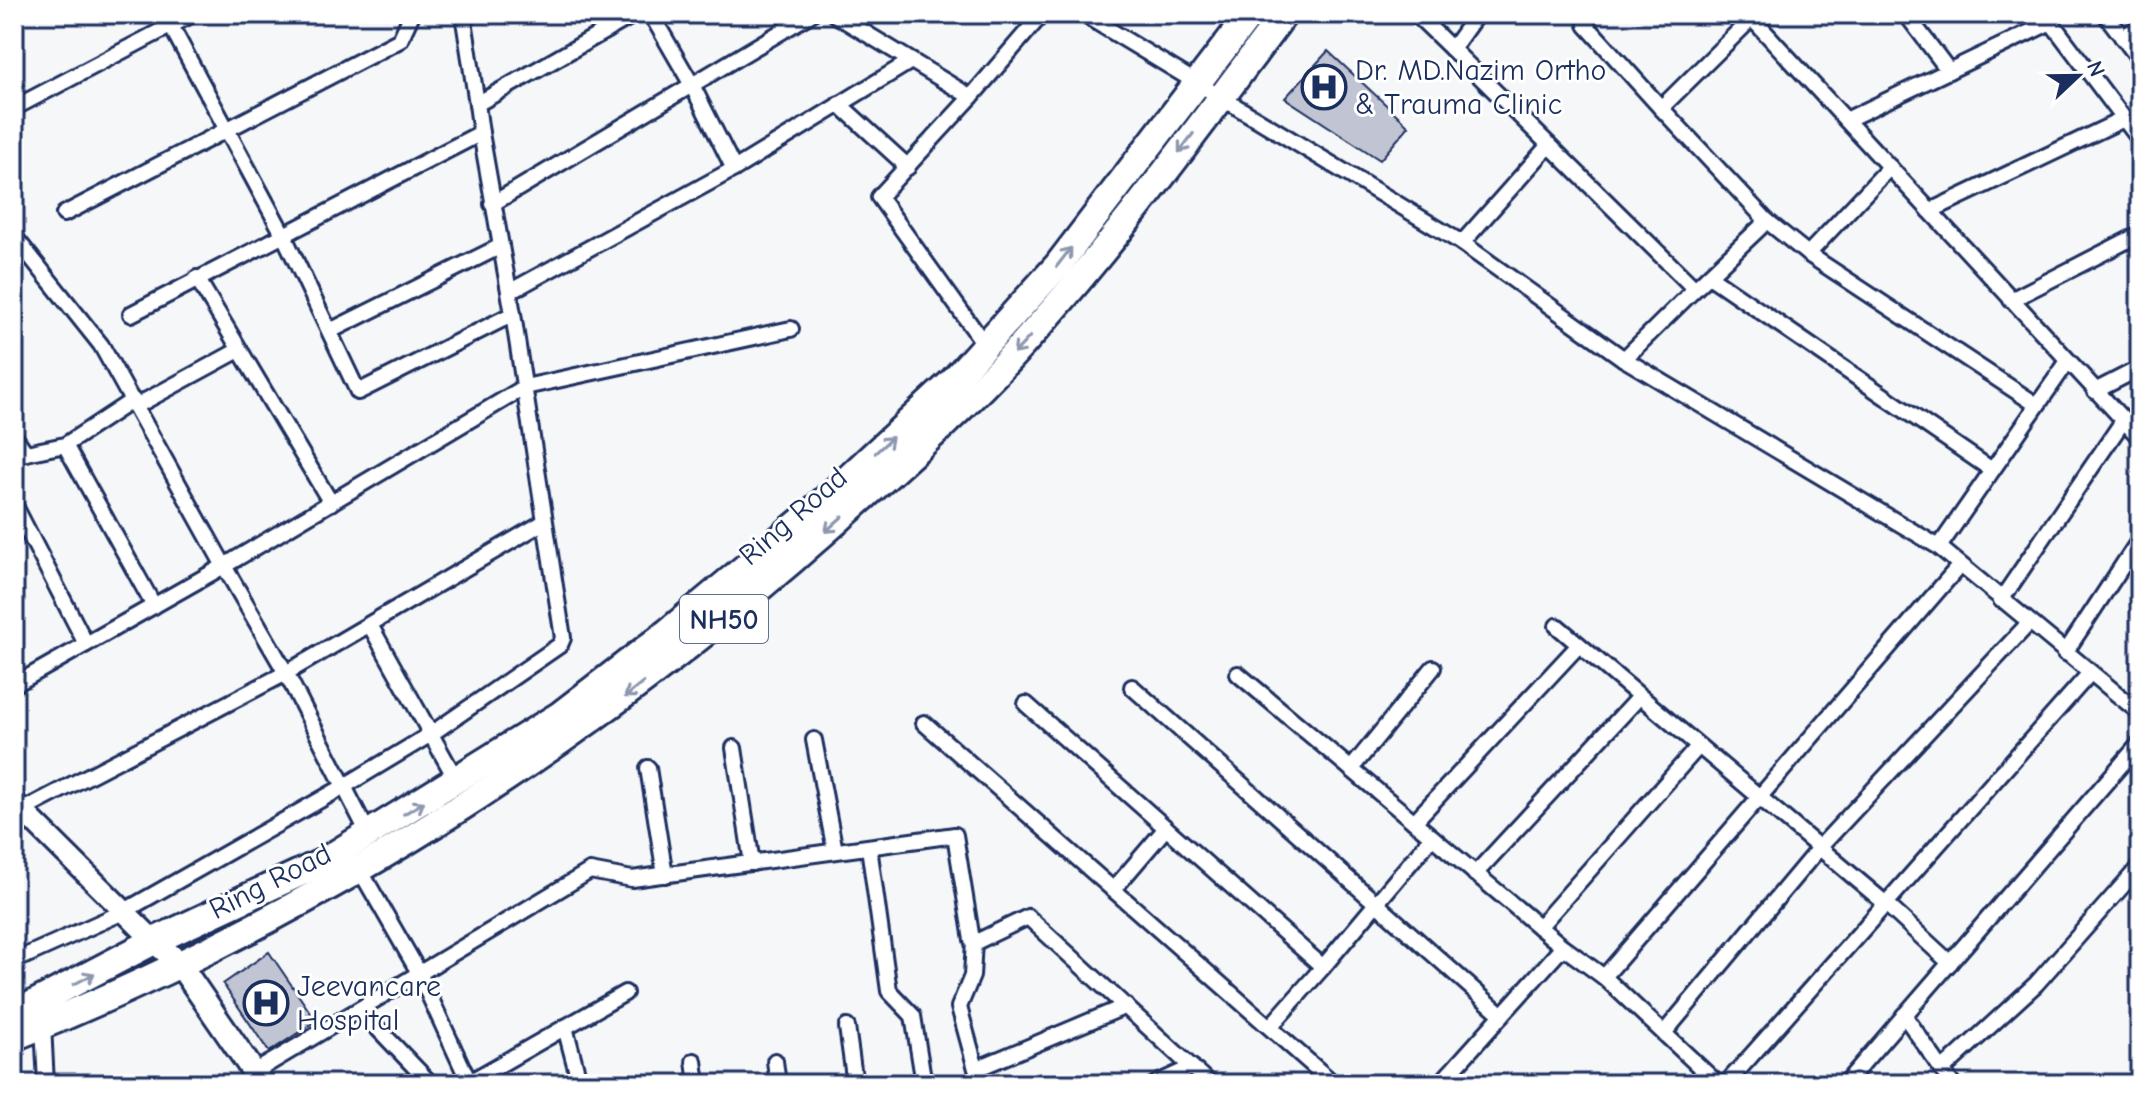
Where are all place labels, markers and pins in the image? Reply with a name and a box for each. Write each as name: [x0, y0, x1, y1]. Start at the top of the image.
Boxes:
place label: Dr. MD.Nazim Ortho & Trauma Clinic: [1355, 53, 1606, 122]
hospital icon: Dr. MD.Nazim Ortho & Trauma Clinic: [1300, 63, 1348, 111]
place label: Jeevancare Hospital: [297, 969, 441, 1038]
hospital icon: Jeevancare Hospital: [242, 979, 290, 1027]

